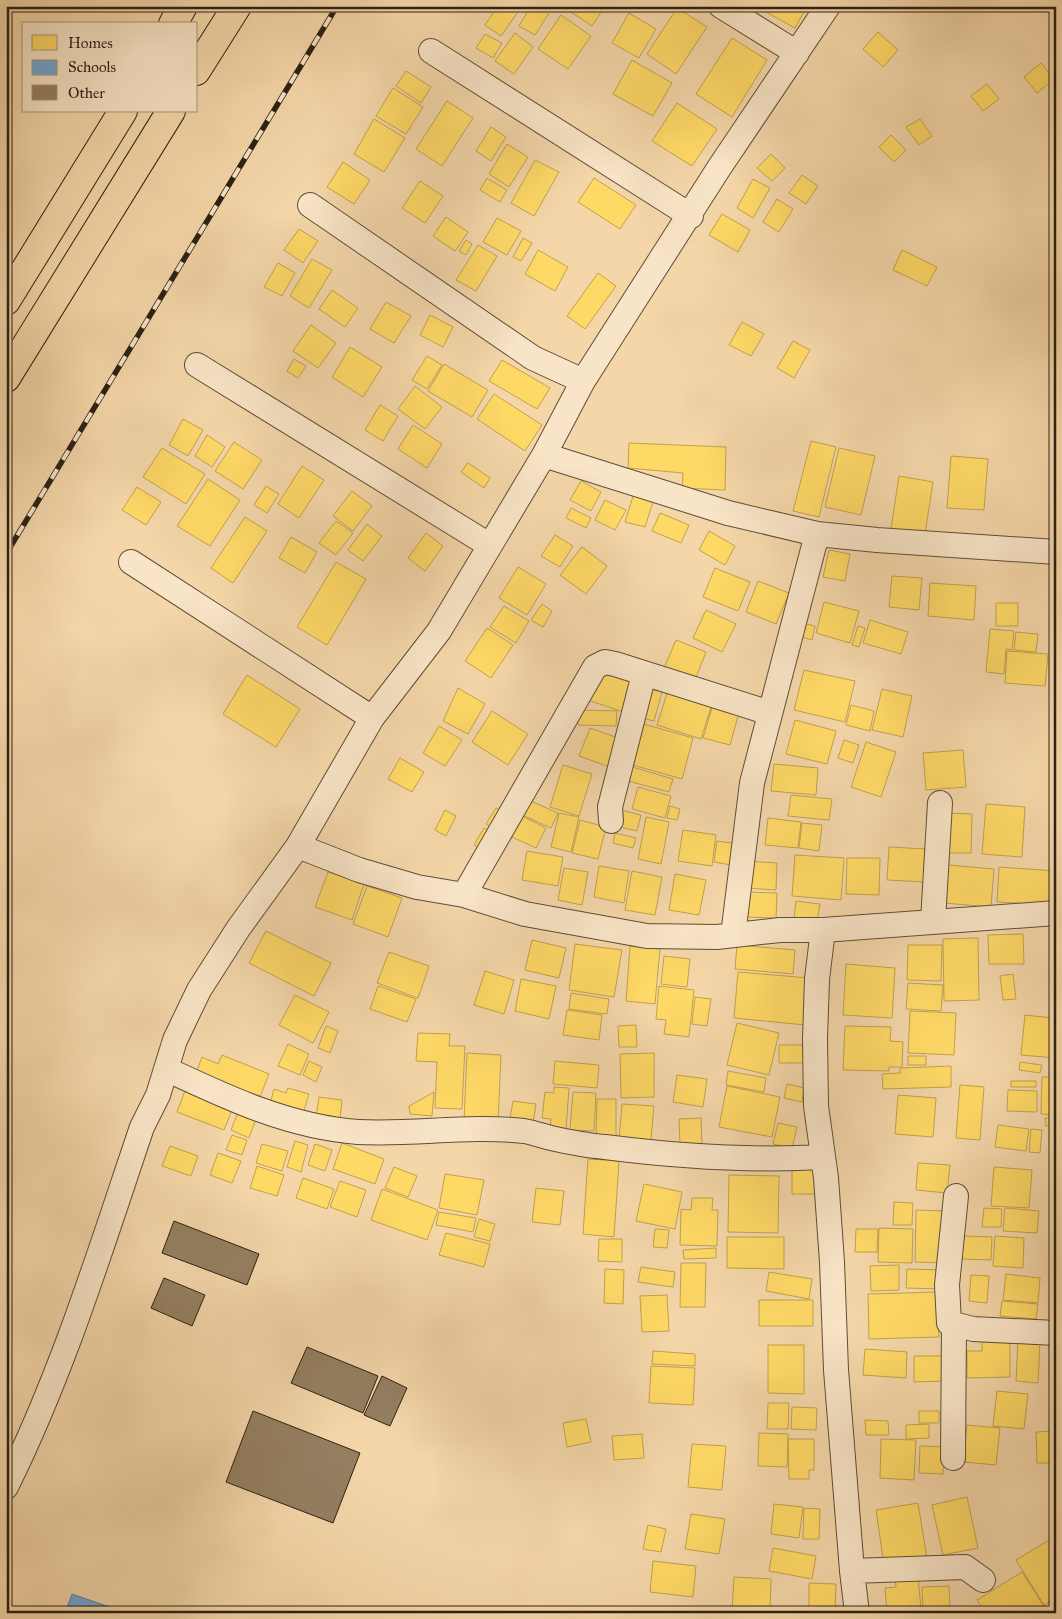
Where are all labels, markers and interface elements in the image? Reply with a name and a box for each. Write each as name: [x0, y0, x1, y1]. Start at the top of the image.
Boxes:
legend: [22, 22, 198, 112]
text: Homes: [68, 34, 113, 52]
text: Schools: [68, 58, 116, 76]
text: Other: [68, 84, 105, 102]

